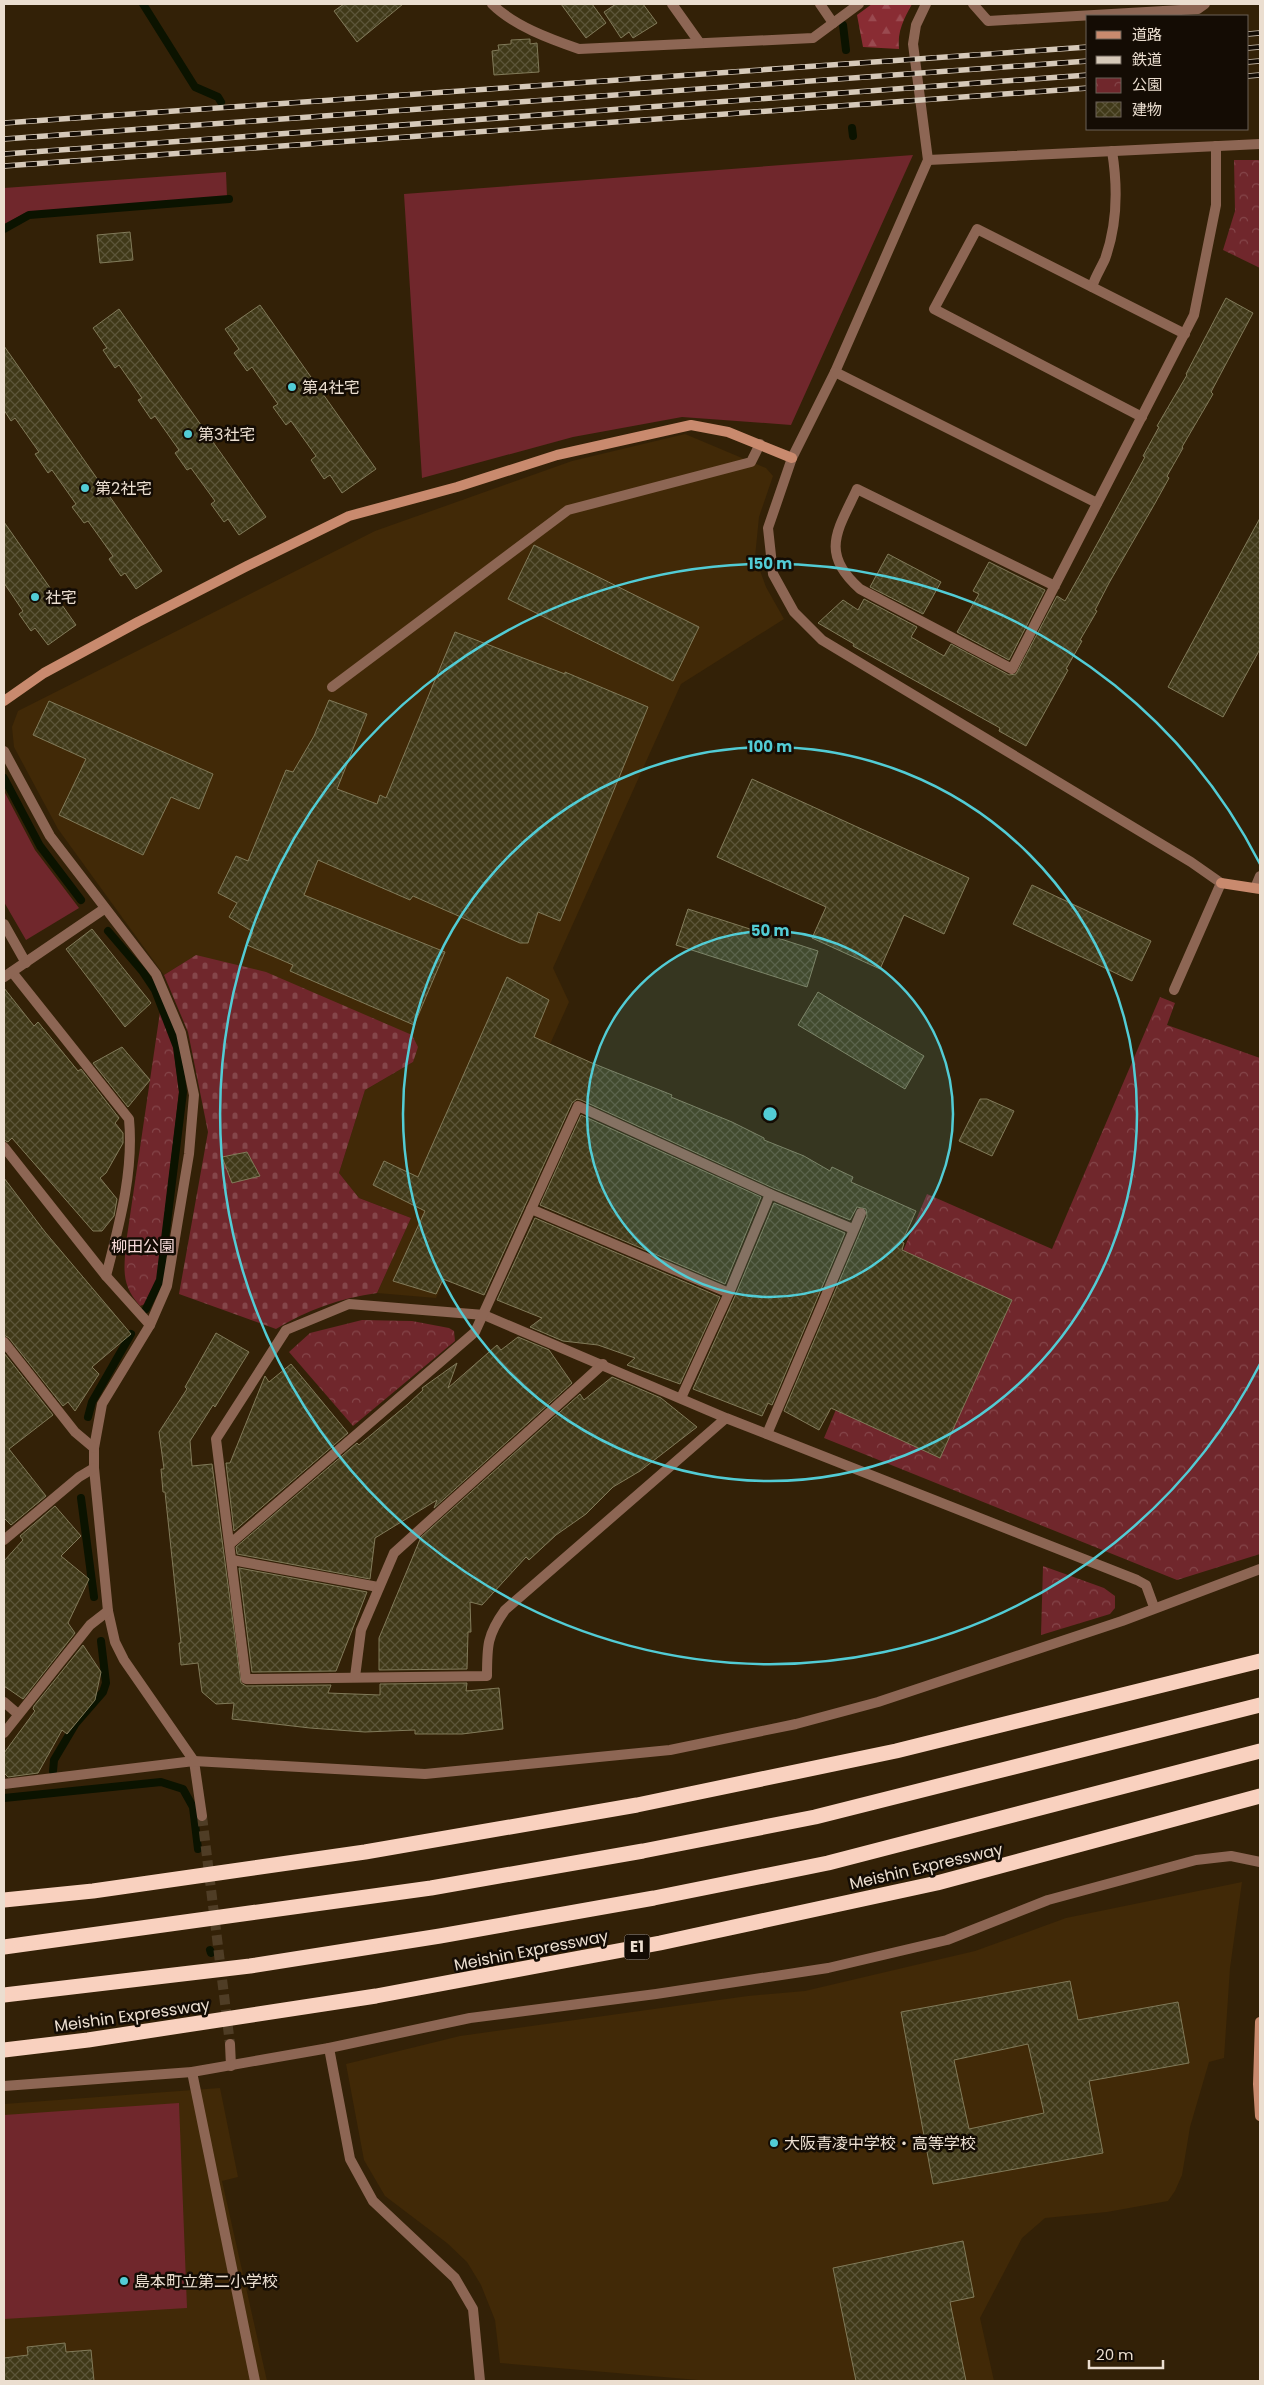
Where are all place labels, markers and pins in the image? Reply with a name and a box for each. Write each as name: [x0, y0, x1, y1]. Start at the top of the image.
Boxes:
place label: 第4社宅: [302, 376, 360, 399]
marker: 第4社宅: [286, 381, 298, 393]
place label: 第3社宅: [198, 423, 255, 446]
marker: 第3社宅: [182, 428, 194, 440]
place label: 第2社宅: [95, 477, 152, 500]
marker: 第2社宅: [79, 482, 91, 494]
place label: 社宅: [45, 586, 77, 609]
marker: 社宅: [29, 591, 41, 603]
centre of rings: [761, 1105, 779, 1123]
place label: 大阪青凌中学校・高等学校: [784, 2132, 976, 2155]
marker: 大阪青凌中学校・高等学校: [768, 2137, 780, 2149]
place label: 島本町立第二小学校: [134, 2270, 278, 2293]
marker: 島本町立第二小学校: [118, 2275, 130, 2287]

